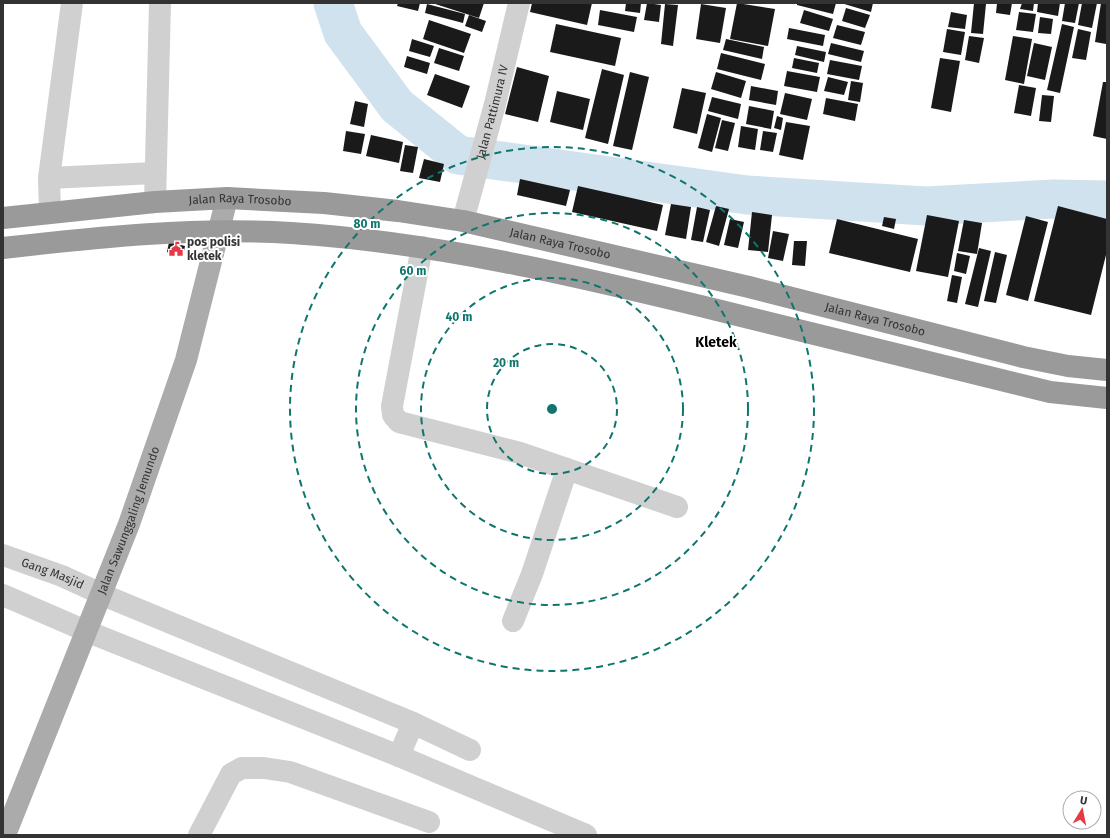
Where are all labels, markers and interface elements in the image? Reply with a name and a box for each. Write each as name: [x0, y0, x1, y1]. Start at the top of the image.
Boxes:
street label: Jalan Pattimura IV: [473, 63, 511, 160]
street label: Jalan Raya Trosobo: [188, 191, 292, 208]
text: 80 m: [354, 217, 380, 231]
street label: Jalan Raya Trosobo: [508, 225, 612, 262]
place label: pos polisi kletek: [187, 235, 240, 263]
public building icon: pos polisi kletek: [168, 241, 184, 257]
text: 60 m: [400, 264, 426, 278]
street label: Jalan Raya Trosobo: [823, 300, 927, 339]
text: 40 m: [446, 310, 472, 324]
district label: Kletek: [695, 334, 737, 351]
text: 20 m: [493, 356, 519, 370]
centre of rings: [545, 402, 559, 416]
street label: Jalan Sawunggaling Jemundo: [95, 445, 162, 596]
street label: Gang Masjid: [20, 555, 86, 592]
north arrow: [1062, 790, 1102, 830]
text: U: [1079, 794, 1088, 808]

